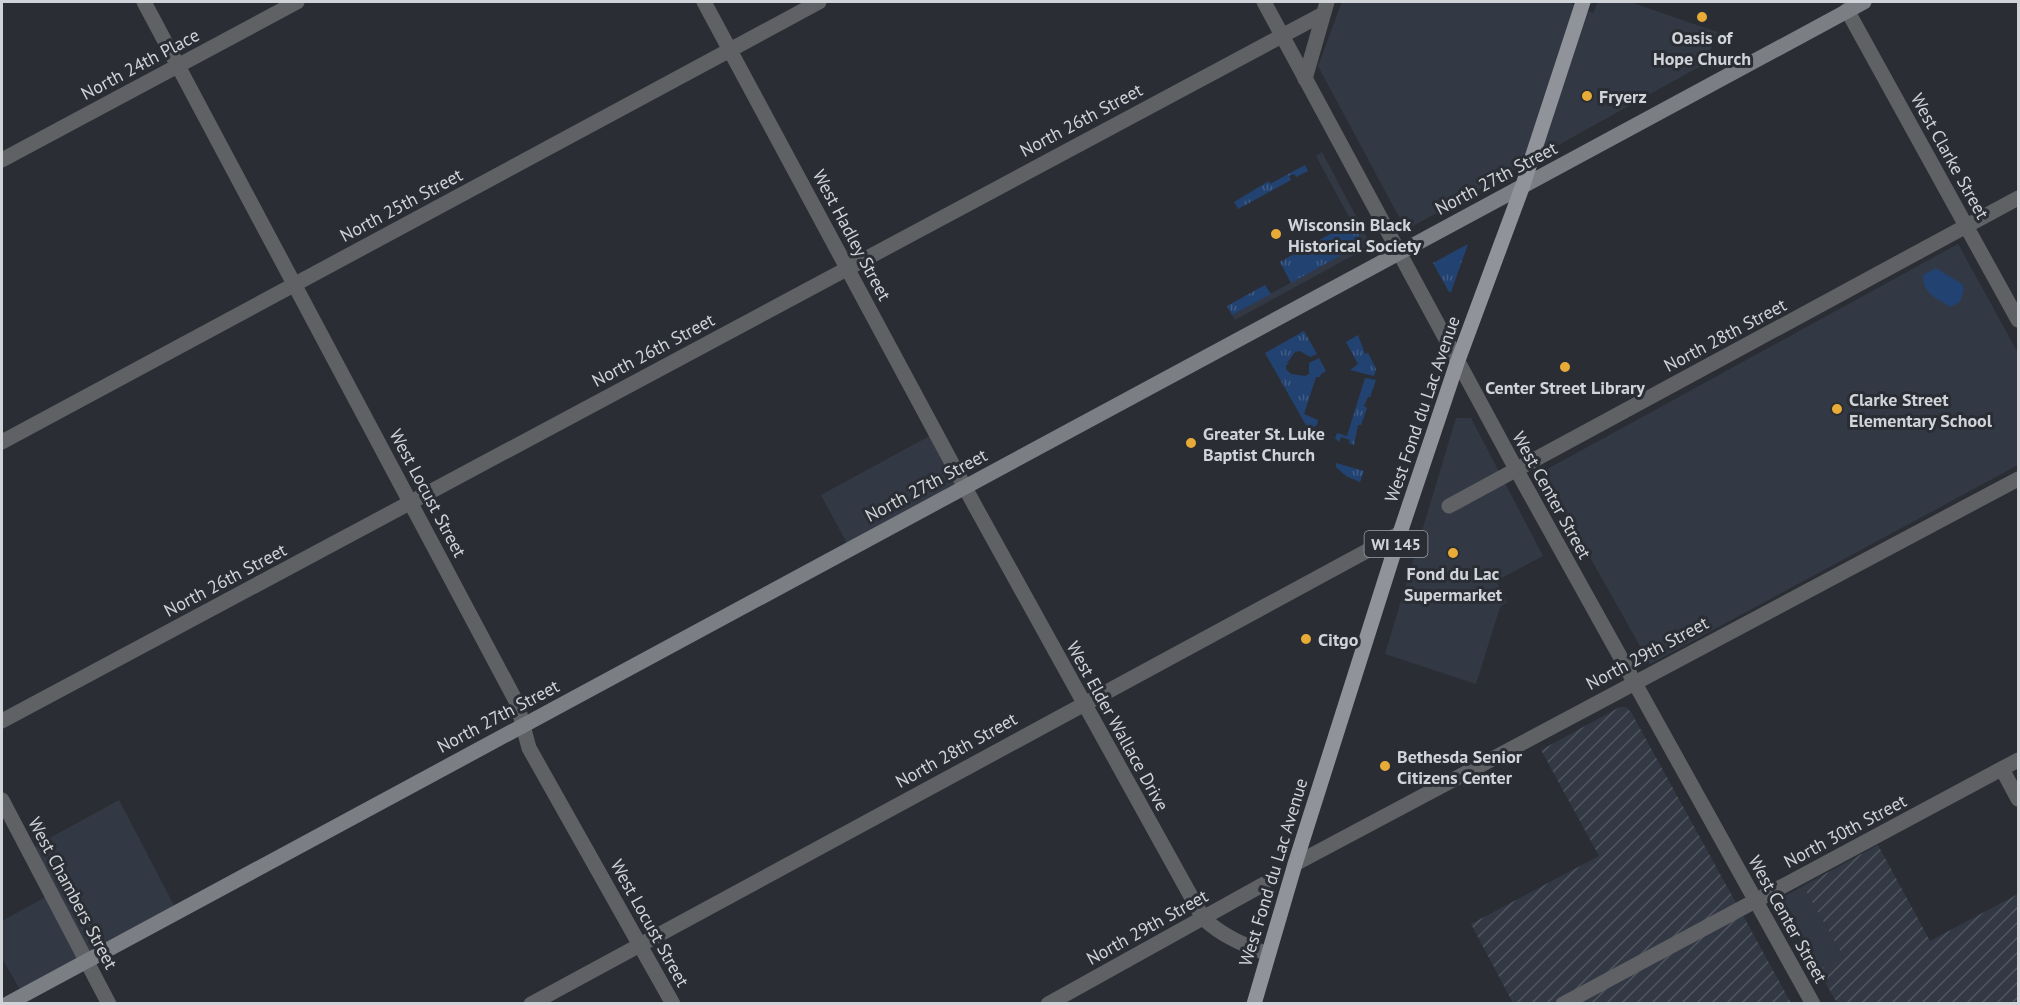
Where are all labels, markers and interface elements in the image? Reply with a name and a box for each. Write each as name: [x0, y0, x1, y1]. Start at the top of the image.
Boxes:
marker: Oasis of Hope Church: [1695, 10, 1709, 24]
street label: North 24th Place: [77, 23, 203, 105]
place label: Oasis of Hope Church: [1653, 26, 1751, 70]
street label: North 26th Street: [1016, 78, 1146, 162]
place label: Fryerz: [1599, 85, 1647, 108]
marker: Fryerz: [1580, 89, 1594, 103]
street label: West Clarke Street: [1906, 89, 1994, 223]
street label: North 27th Street: [1431, 136, 1561, 220]
street label: North 25th Street: [336, 163, 466, 247]
street label: West Hadley Street: [808, 166, 896, 304]
place label: Wisconsin Black Historical Society: [1288, 213, 1422, 257]
marker: Wisconsin Black Historical Society: [1269, 227, 1283, 241]
street label: North 28th Street: [1660, 293, 1790, 377]
street label: North 26th Street: [588, 308, 718, 392]
street label: West Fond du Lac Avenue: [1379, 313, 1465, 505]
marker: Center Street Library: [1558, 360, 1572, 374]
place label: Center Street Library: [1485, 376, 1645, 399]
place label: Clarke Street Elementary School: [1849, 388, 1993, 432]
marker: Clarke Street Elementary School: [1830, 402, 1844, 416]
place label: Greater St. Luke Baptist Church: [1203, 422, 1325, 466]
street label: West Locust Street: [385, 425, 471, 561]
street label: West Center Street: [1507, 427, 1597, 563]
marker: Greater St. Luke Baptist Church: [1184, 436, 1198, 450]
street label: North 27th Street: [861, 443, 991, 527]
road number: WI 145: [1364, 531, 1428, 557]
street label: North 26th Street: [160, 538, 290, 622]
marker: Fond du Lac Supermarket: [1446, 546, 1460, 560]
place label: Fond du Lac Supermarket: [1404, 562, 1503, 606]
street label: North 29th Street: [1582, 611, 1712, 695]
place label: Citgo: [1318, 628, 1359, 651]
marker: Citgo: [1299, 632, 1313, 646]
street label: West Elder Wallace Drive: [1062, 637, 1174, 815]
street label: North 27th Street: [433, 674, 563, 758]
street label: North 28th Street: [891, 707, 1021, 793]
place label: Bethesda Senior Citizens Center: [1397, 745, 1523, 789]
marker: Bethesda Senior Citizens Center: [1378, 759, 1392, 773]
street label: West Fond du Lac Avenue: [1233, 775, 1313, 969]
street label: North 30th Street: [1780, 789, 1910, 873]
street label: West Chambers Street: [23, 813, 123, 973]
street label: West Center Street: [1743, 851, 1833, 987]
street label: West Locust Street: [606, 855, 694, 991]
street label: North 29th Street: [1082, 884, 1212, 970]

